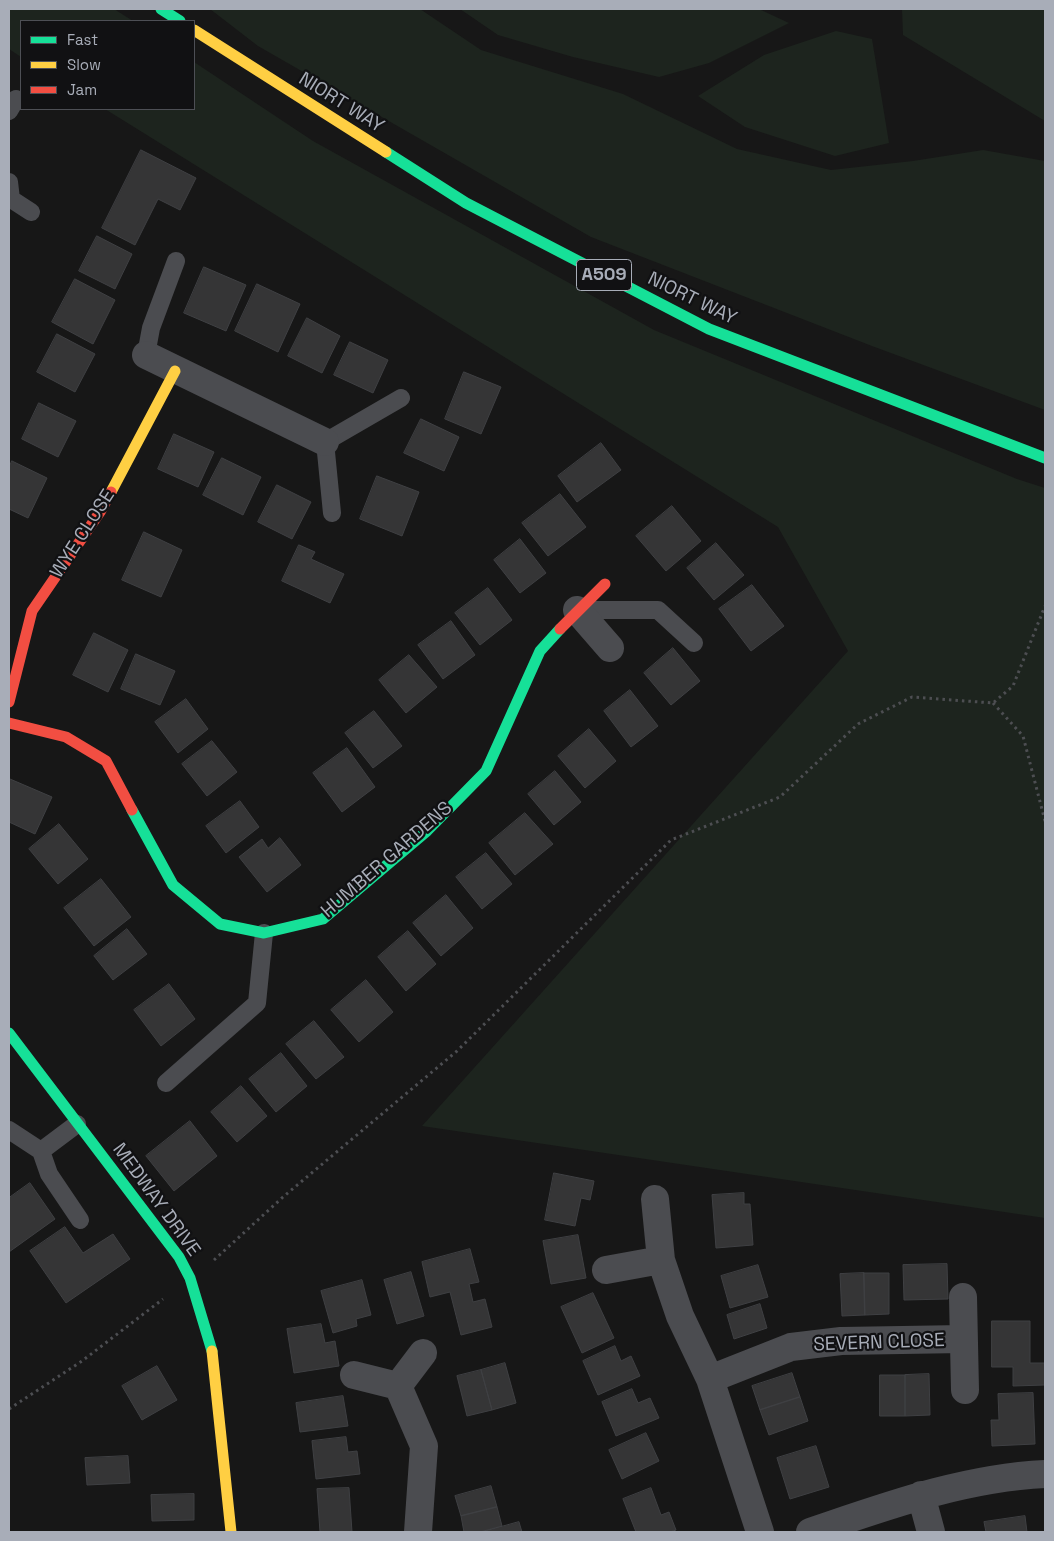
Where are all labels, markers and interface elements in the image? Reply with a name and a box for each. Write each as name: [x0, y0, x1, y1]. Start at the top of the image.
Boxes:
legend: [20, 20, 195, 110]
text: Fast: [67, 30, 98, 49]
text: Slow: [67, 55, 101, 74]
street label: NIORT WAY: [294, 68, 388, 138]
text: Jam: [67, 80, 97, 99]
road number: A509: [576, 260, 632, 290]
street label: NIORT WAY: [644, 268, 740, 330]
street label: WYE CLOSE: [46, 485, 120, 583]
street label: HUMBER GARDENS: [317, 797, 457, 923]
street label: MEDWAY DRIVE: [107, 1139, 205, 1261]
street label: SEVERN CLOSE: [813, 1329, 945, 1357]

